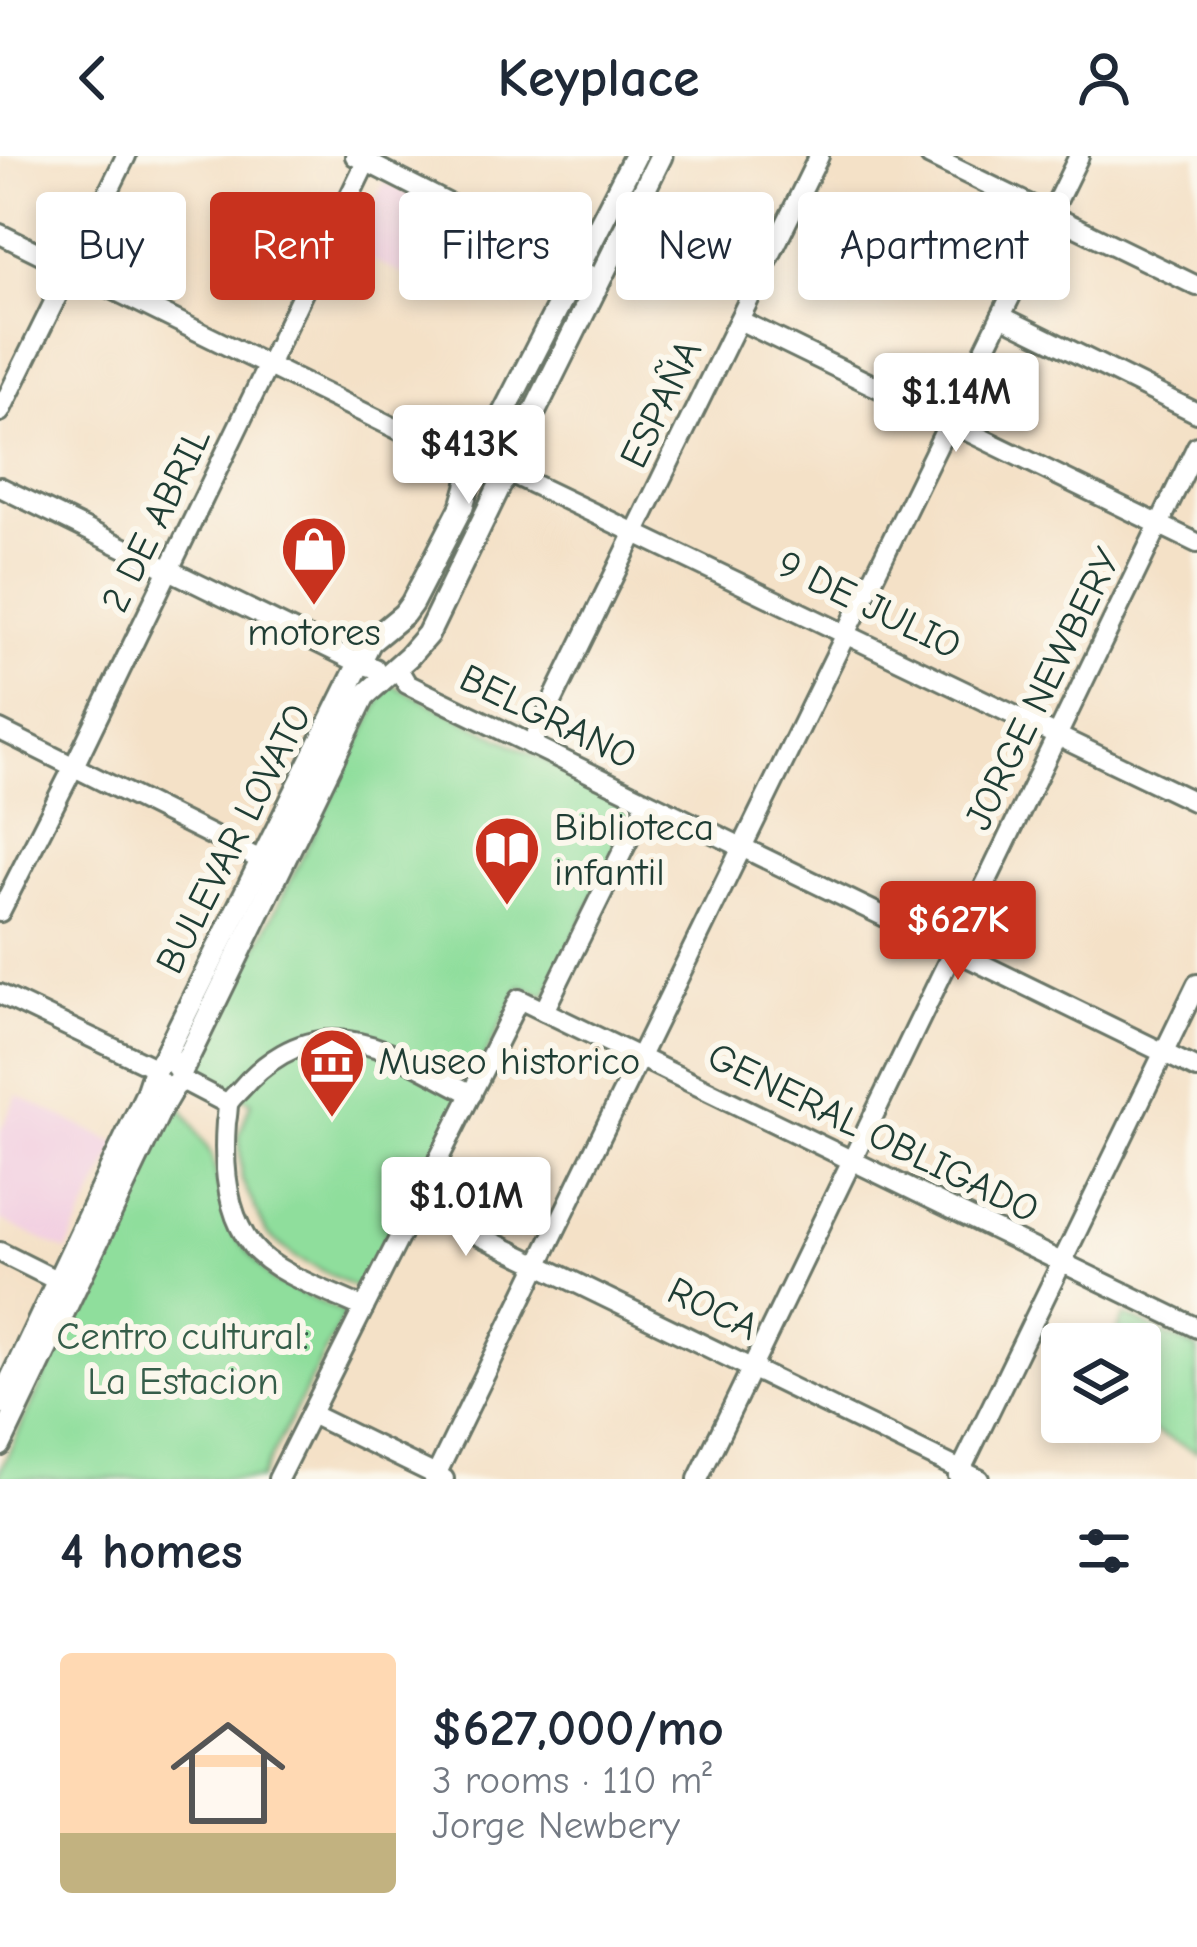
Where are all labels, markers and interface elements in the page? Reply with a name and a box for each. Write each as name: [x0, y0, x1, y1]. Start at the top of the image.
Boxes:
icon: back: [60, 45, 126, 111]
icon: person: [1071, 45, 1137, 111]
text: Keyplace: [498, 47, 699, 110]
chip: Buy: [36, 192, 186, 300]
chip: Rent: [210, 192, 375, 300]
chip: Filters: [399, 192, 592, 300]
chip: New: [616, 192, 774, 300]
chip: Apartment: [798, 192, 1070, 300]
street label: ESPAÑA: [611, 333, 711, 475]
pin: $1.14M: [858, 353, 1054, 455]
text: $1.14M: [901, 369, 1011, 414]
pin: $413K: [385, 405, 553, 507]
street label: 2 DE ABRIL: [92, 420, 220, 619]
text: $413K: [420, 421, 518, 466]
shop icon: motores: [279, 514, 349, 608]
street label: 9 DE JULIO: [770, 541, 968, 669]
street label: JORGE NEWBERY: [955, 541, 1131, 837]
place label: motores: [247, 610, 381, 655]
street label: BELGRANO: [452, 655, 644, 779]
street label: BULEVAR LOVATO: [147, 697, 321, 981]
place label: Biblioteca infantil: [554, 805, 714, 895]
library icon: Biblioteca infantil: [472, 814, 542, 908]
pin: $627K: [874, 881, 1042, 983]
text: $627K: [907, 897, 1009, 942]
museum icon: Museo historico: [297, 1026, 367, 1120]
street label: GENERAL OBLIGADO: [700, 1033, 1046, 1233]
place label: Museo historico: [378, 1039, 640, 1084]
pin: $1.01M: [368, 1157, 564, 1259]
text: $1.01M: [409, 1173, 523, 1218]
street label: ROCA: [660, 1268, 766, 1350]
park label: Centro cultural: La Estacion: [56, 1314, 310, 1404]
map controls: [1041, 1323, 1161, 1443]
button: layers: [1041, 1323, 1161, 1443]
icon: filters: [1071, 1518, 1137, 1584]
text: 4 homes: [60, 1522, 243, 1581]
text: $627,000/mo: [432, 1699, 724, 1758]
icon: home: [156, 1701, 300, 1845]
text: 3 rooms · 110 m²: [432, 1758, 712, 1803]
text: Jorge Newbery: [432, 1803, 680, 1848]

